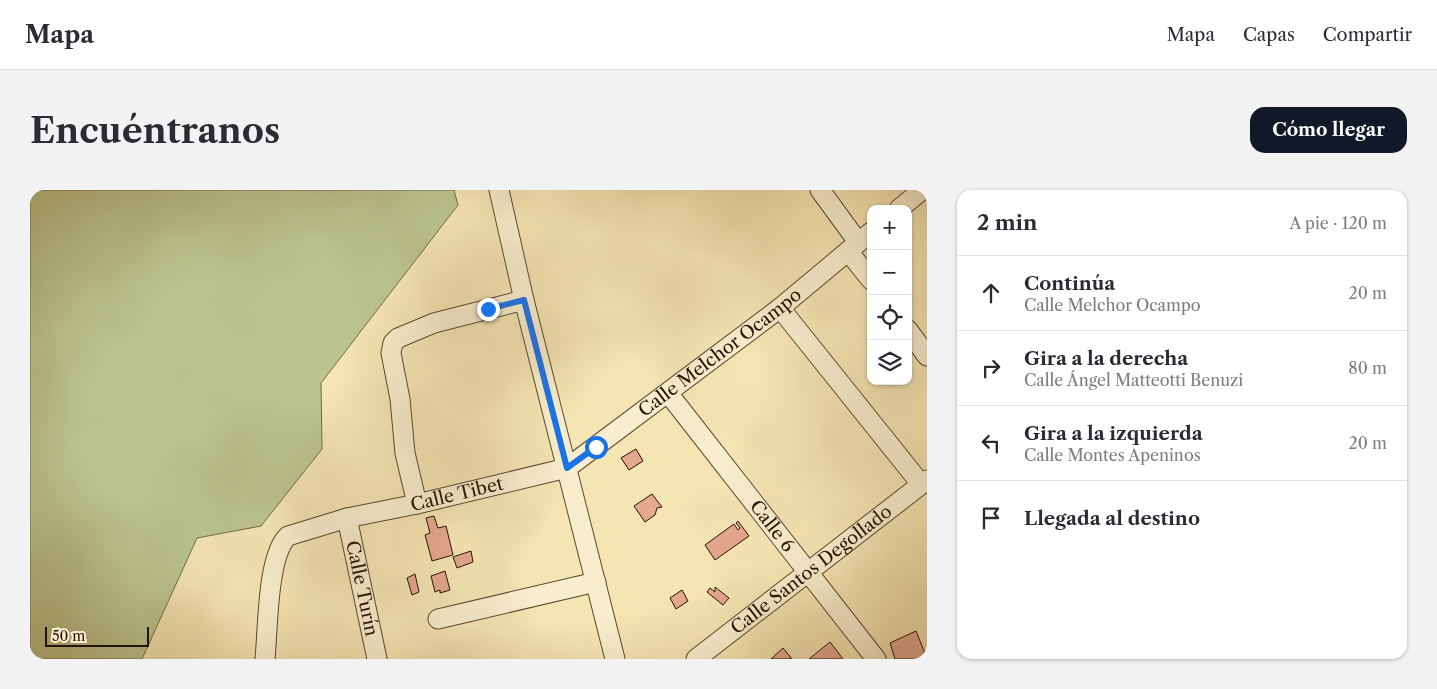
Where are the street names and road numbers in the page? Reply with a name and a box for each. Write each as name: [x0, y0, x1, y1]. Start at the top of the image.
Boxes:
street label: Calle Melchor Ocampo: [634, 284, 806, 421]
street label: Calle Tibet: [408, 473, 506, 516]
street label: Calle 6: [745, 496, 799, 556]
street label: Calle Santos Degollado: [726, 500, 896, 639]
street label: Calle Turín: [341, 539, 383, 638]

